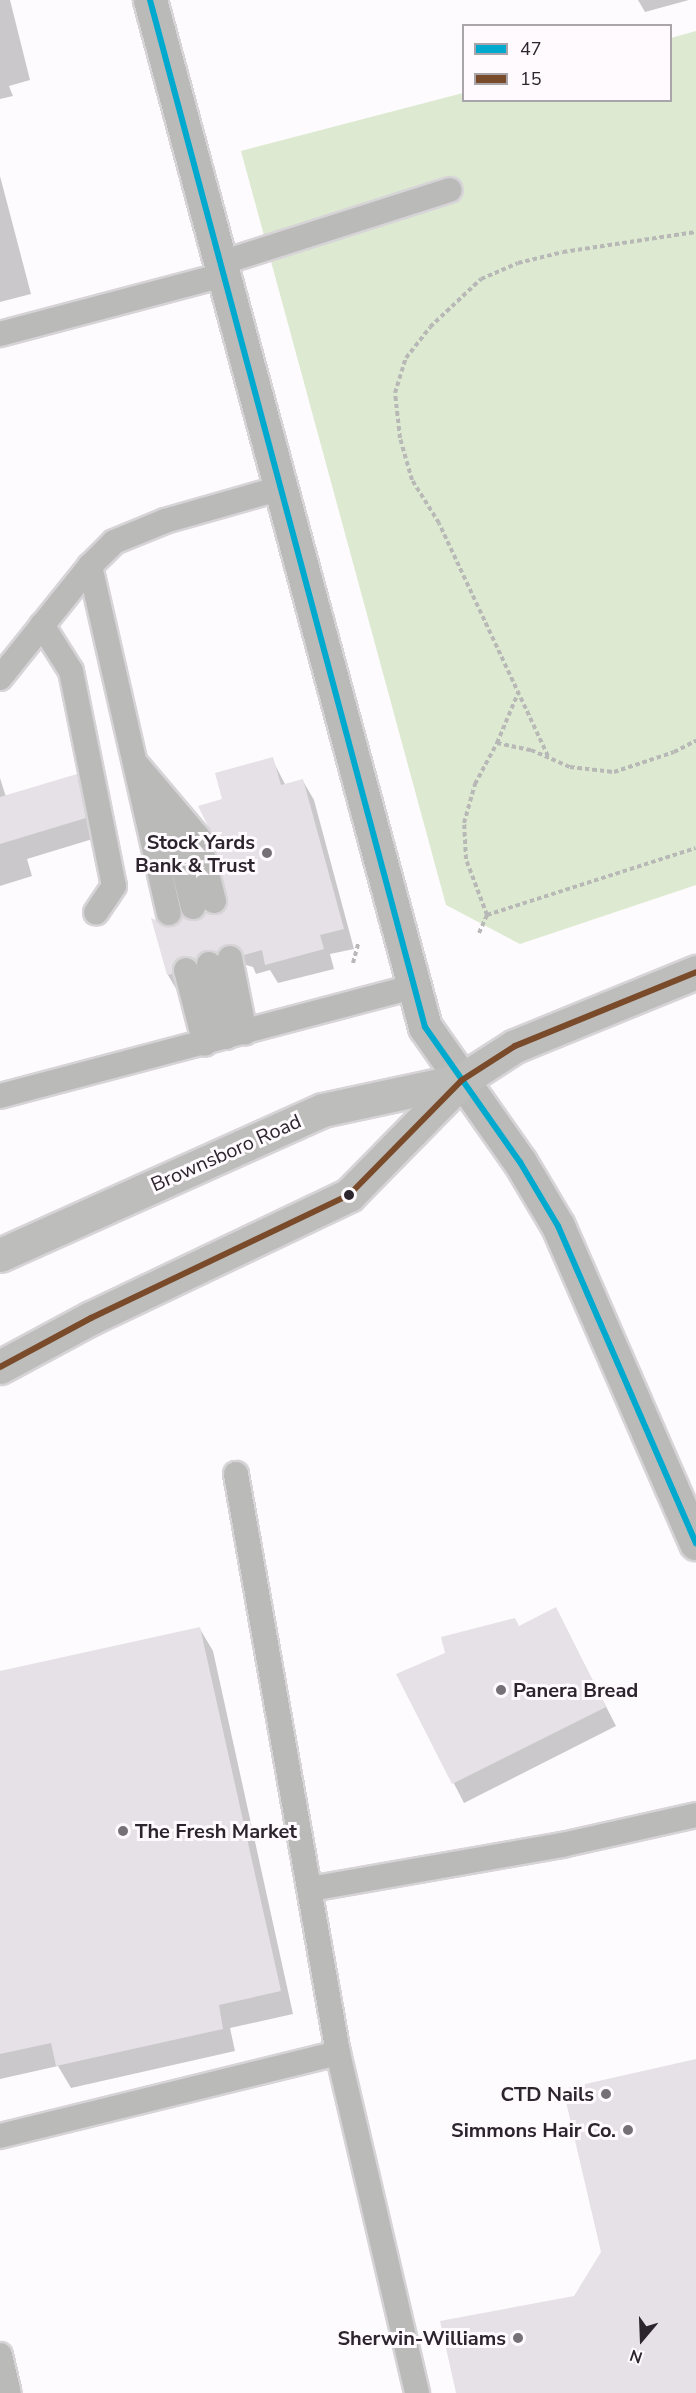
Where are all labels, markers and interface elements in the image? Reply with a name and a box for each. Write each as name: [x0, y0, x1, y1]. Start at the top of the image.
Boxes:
legend: [462, 24, 672, 102]
text: 47: [520, 37, 542, 61]
text: 15: [520, 67, 542, 91]
place label: Stock Yards Bank & Trust: [135, 830, 255, 877]
marker: Stock Yards Bank & Trust: [260, 846, 274, 860]
street label: Brownsboro Road: [147, 1109, 305, 1197]
unlabelled marker: [343, 1189, 355, 1201]
place label: Panera Bread: [513, 1678, 638, 1702]
marker: Panera Bread: [494, 1683, 508, 1697]
place label: The Fresh Market: [135, 1819, 297, 1843]
marker: The Fresh Market: [116, 1824, 130, 1838]
place label: CTD Nails: [501, 2082, 594, 2106]
marker: CTD Nails: [599, 2087, 613, 2101]
place label: Simmons Hair Co.: [451, 2118, 616, 2142]
marker: Simmons Hair Co.: [621, 2123, 635, 2137]
north arrow: [612, 2309, 672, 2369]
place label: Sherwin-Williams: [337, 2326, 506, 2350]
marker: Sherwin-Williams: [511, 2331, 525, 2345]
text: N: [627, 2344, 645, 2368]

